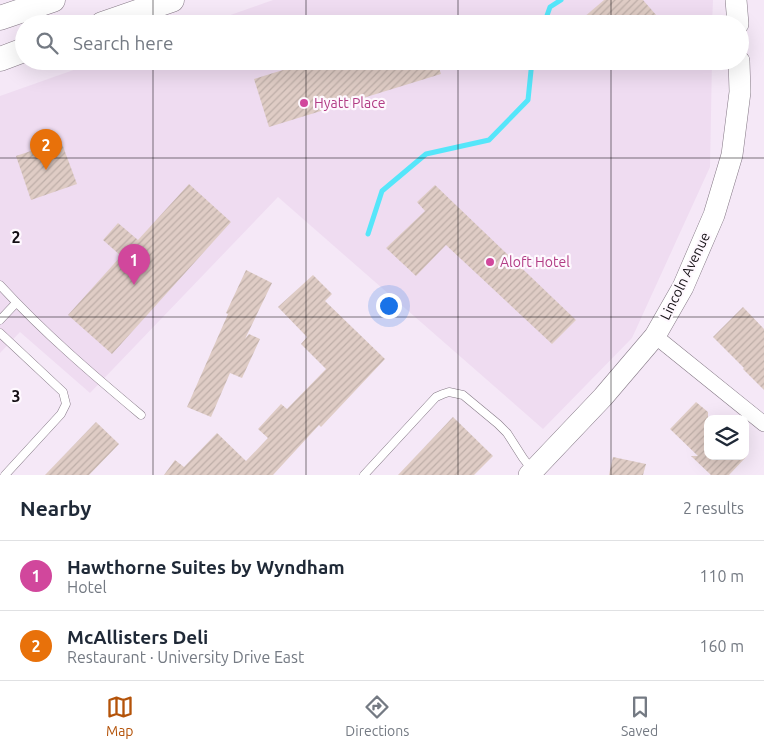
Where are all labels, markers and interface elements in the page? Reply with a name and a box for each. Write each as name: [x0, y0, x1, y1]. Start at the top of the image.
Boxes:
search box: [15, 15, 749, 70]
icon: search: [33, 29, 61, 57]
text: Search here: [73, 32, 173, 54]
place label: Hyatt Place: [314, 95, 385, 111]
marker: Hyatt Place: [298, 97, 310, 109]
pin: 2: [30, 129, 62, 170]
text: 2: [11, 228, 21, 246]
street label: Lincoln Avenue: [657, 230, 713, 322]
pin: 1: [118, 244, 150, 285]
place label: Aloft Hotel: [500, 254, 570, 270]
marker: Aloft Hotel: [484, 256, 496, 268]
your location: [376, 293, 402, 319]
text: 3: [11, 387, 21, 405]
map controls: [704, 415, 749, 460]
button: layers: [704, 415, 749, 460]
text: Nearby: [20, 496, 91, 520]
text: 2 results: [683, 499, 744, 517]
text: Hawthorne Suites by Wyndham: [67, 556, 345, 578]
text: 1: [31, 567, 41, 585]
text: 110 m: [699, 567, 744, 585]
text: Hotel: [67, 578, 107, 596]
text: McAllisters Deli: [67, 626, 208, 648]
text: 2: [31, 637, 41, 655]
text: 160 m: [699, 637, 744, 655]
text: Restaurant · University Drive East: [67, 648, 304, 666]
tab: Map: [106, 693, 134, 739]
tab: Directions: [345, 693, 409, 739]
tab: Saved: [621, 693, 658, 739]

